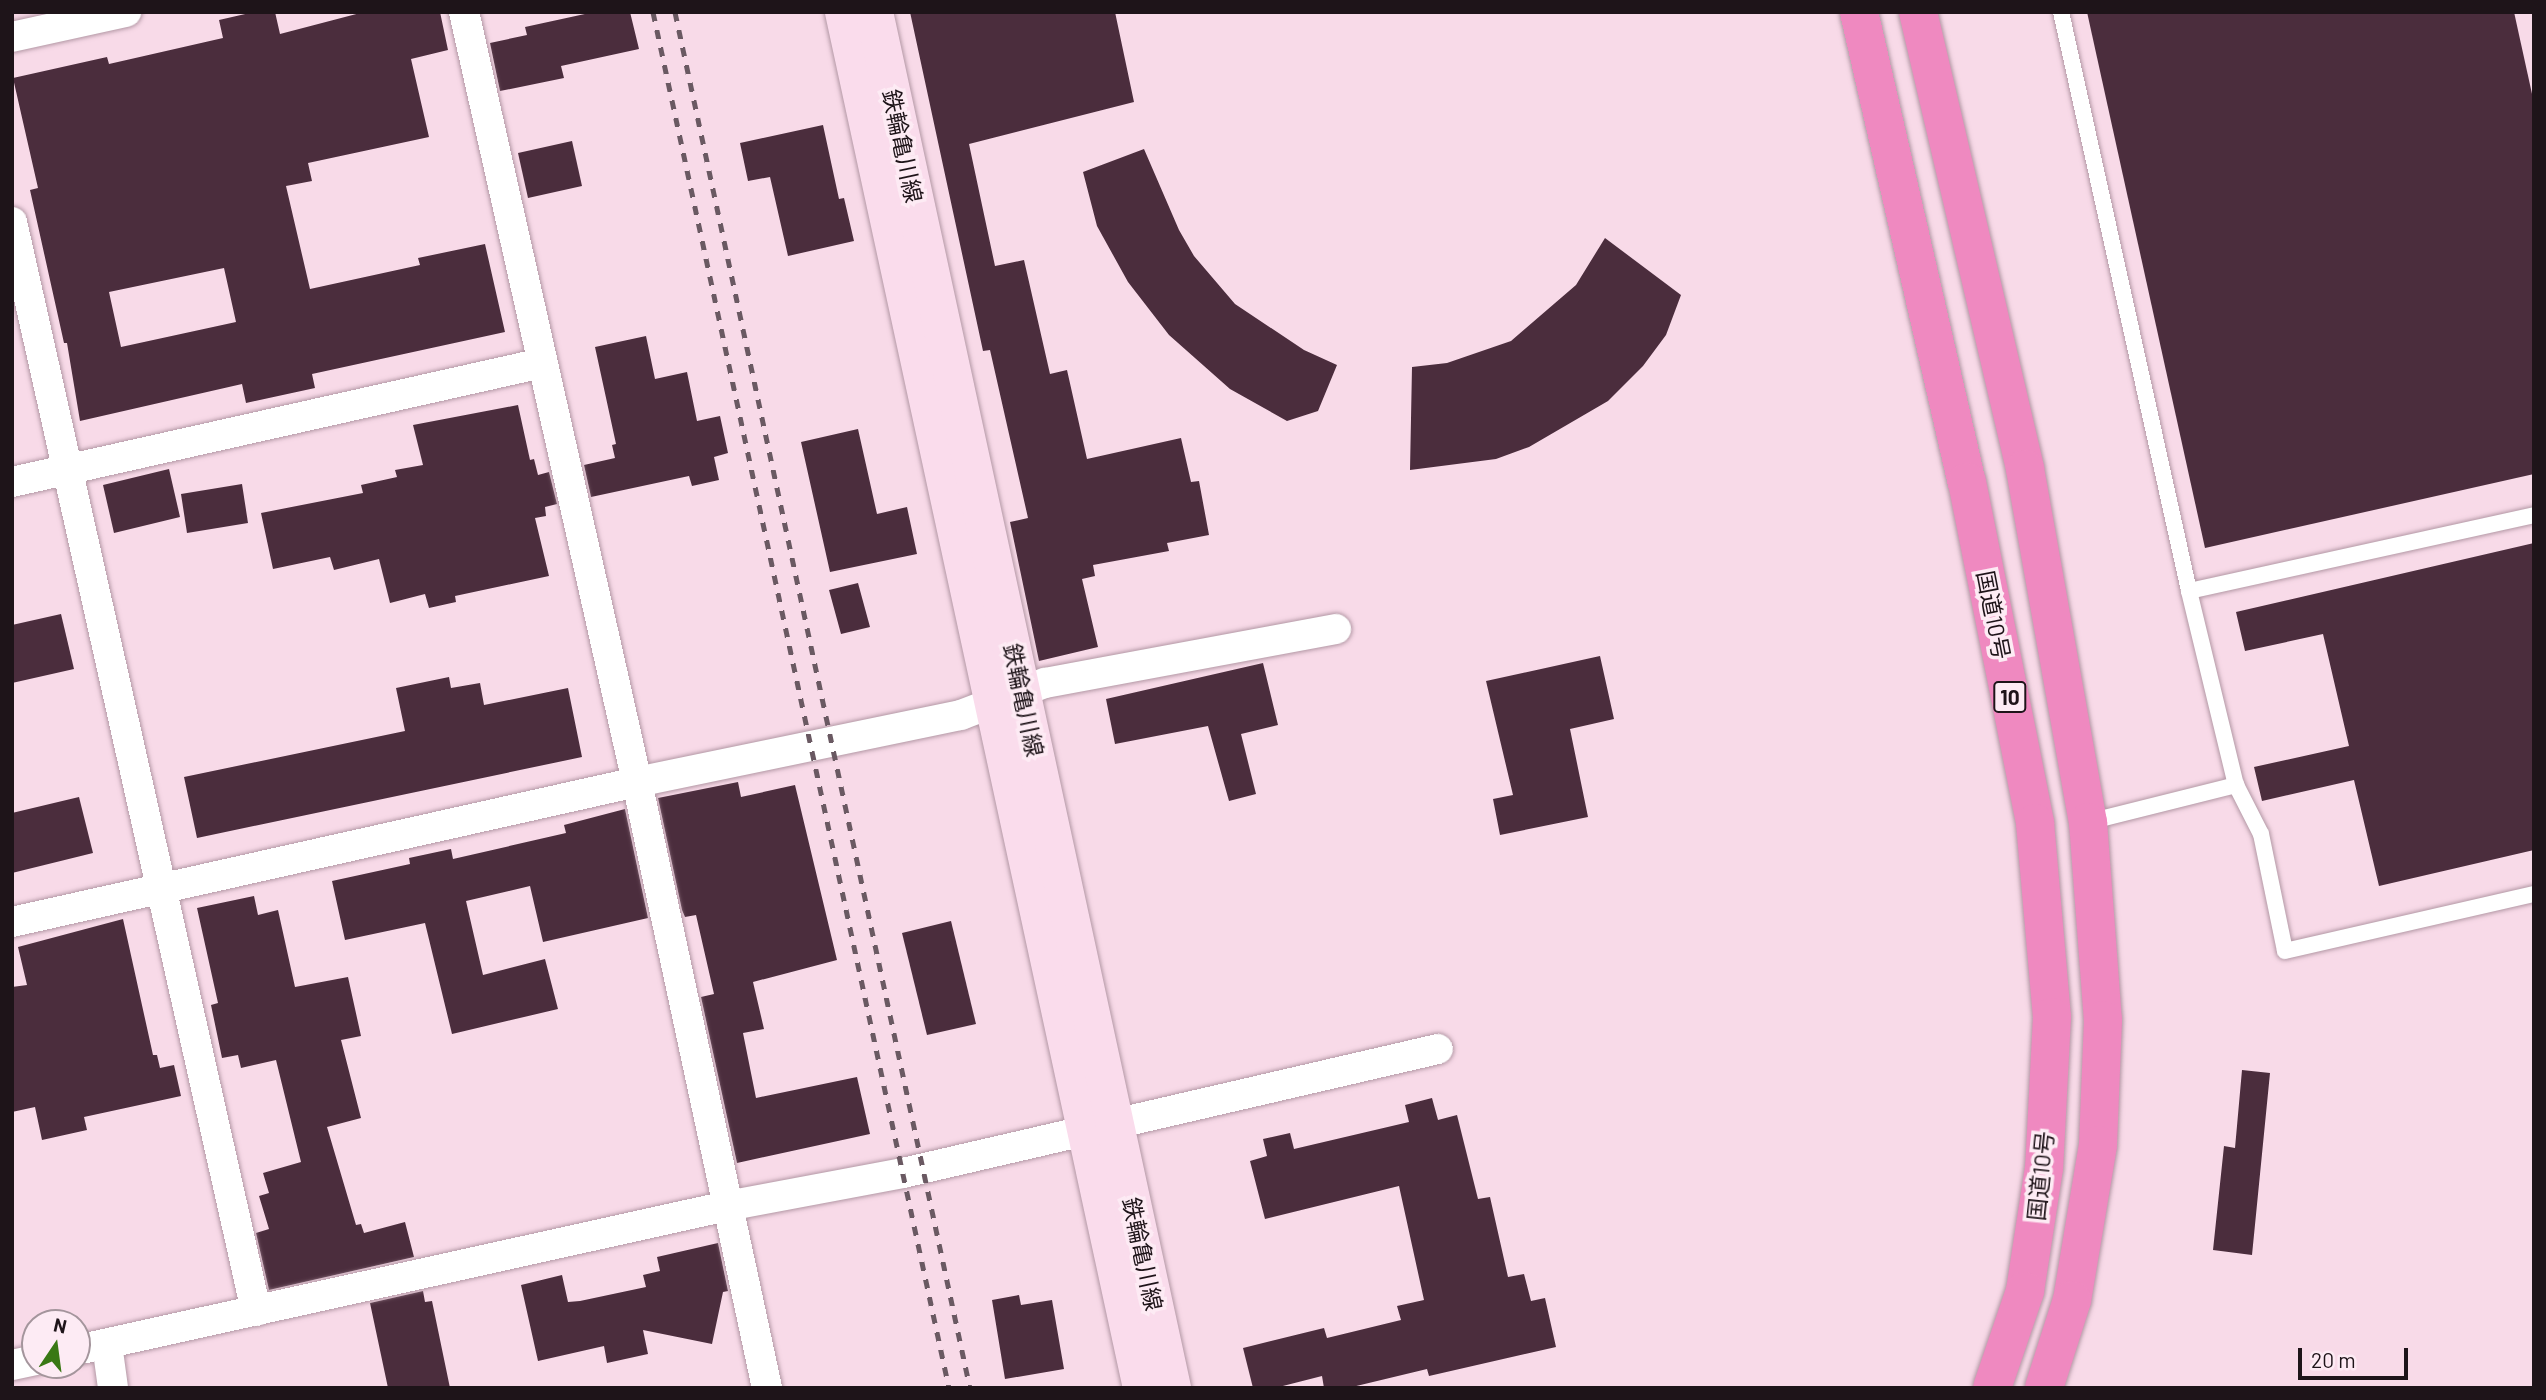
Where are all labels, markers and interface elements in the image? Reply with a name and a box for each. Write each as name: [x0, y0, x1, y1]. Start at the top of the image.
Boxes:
street label: 鉄輪亀川線: [878, 87, 928, 205]
street label: 国道10号: [1972, 568, 2016, 662]
street label: 鉄輪亀川線: [999, 641, 1049, 759]
road number: 10: [1993, 680, 2028, 714]
street label: 国道10号: [2022, 1130, 2058, 1222]
street label: 鉄輪亀川線: [1118, 1195, 1168, 1313]
north arrow: [21, 1309, 91, 1379]
text: N: [52, 1312, 69, 1338]
scale bar: [2301, 1334, 2411, 1378]
text: 20 m: [2311, 1347, 2356, 1372]

